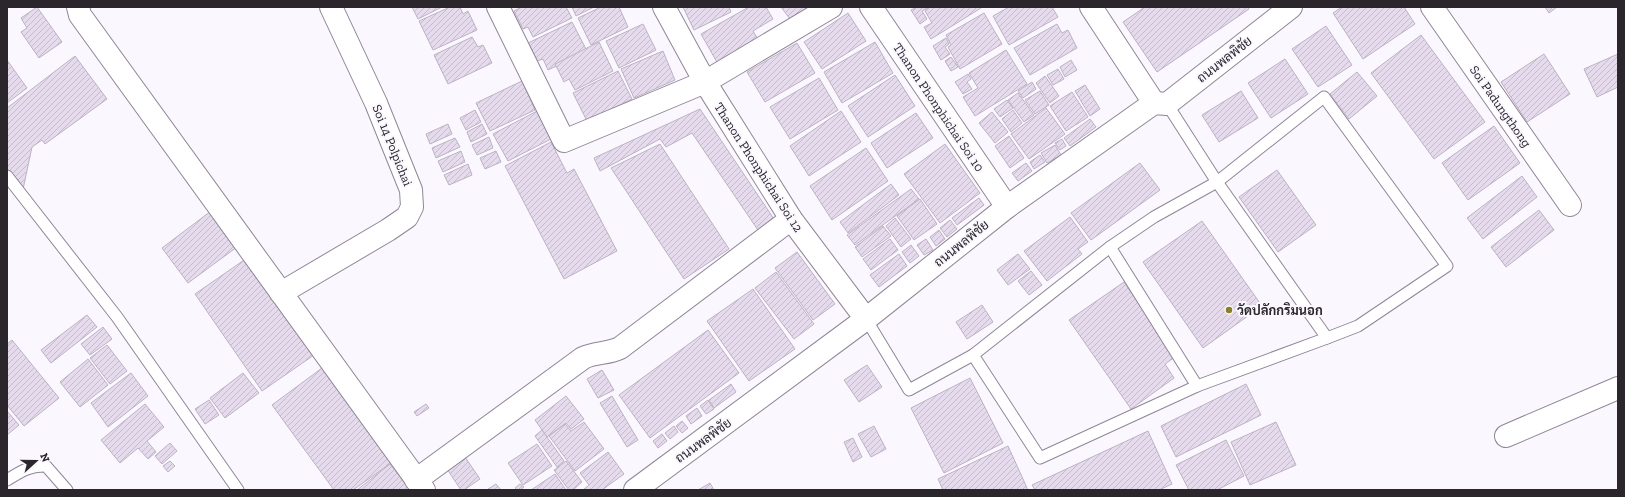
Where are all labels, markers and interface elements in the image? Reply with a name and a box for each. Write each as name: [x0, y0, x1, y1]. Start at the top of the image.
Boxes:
street label: ถนนพลพิชัย: [1193, 32, 1255, 86]
street label: Thanon Phonphichai Soi 10: [890, 40, 987, 174]
street label: Soi Padungthong: [1467, 63, 1534, 150]
street label: Thanon Phonphichai Soi 12: [711, 100, 806, 235]
street label: Soi 14 Polpichai: [369, 102, 416, 188]
street label: ถนนพลพิชัย: [930, 216, 992, 270]
place label: วัดปลักกริมนอก: [1237, 302, 1323, 318]
marker: วัดปลักกริมนอก: [1224, 305, 1234, 315]
street label: ถนนพลพิชัย: [672, 414, 734, 466]
north arrow: [16, 441, 56, 481]
text: N: [37, 451, 53, 464]

